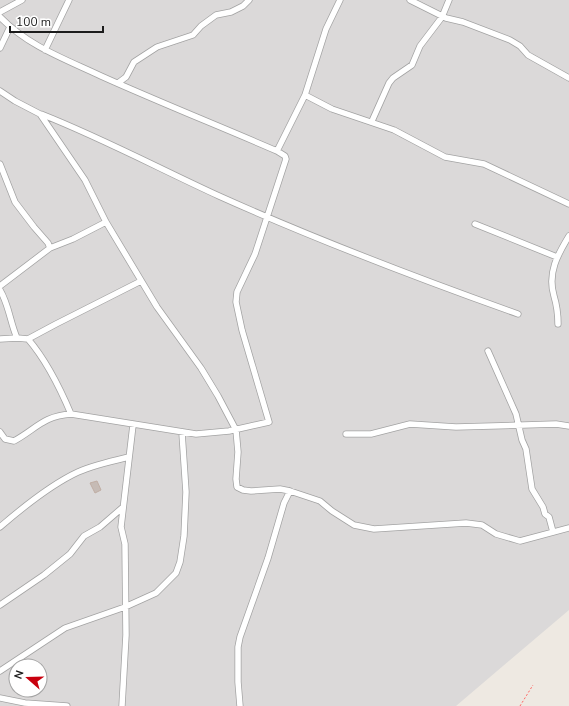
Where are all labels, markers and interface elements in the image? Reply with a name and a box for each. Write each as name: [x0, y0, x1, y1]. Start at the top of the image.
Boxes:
scale bar: [10, 8, 103, 34]
text: 100 m: [16, 14, 51, 30]
north arrow: [8, 658, 48, 698]
text: N: [11, 668, 28, 681]

